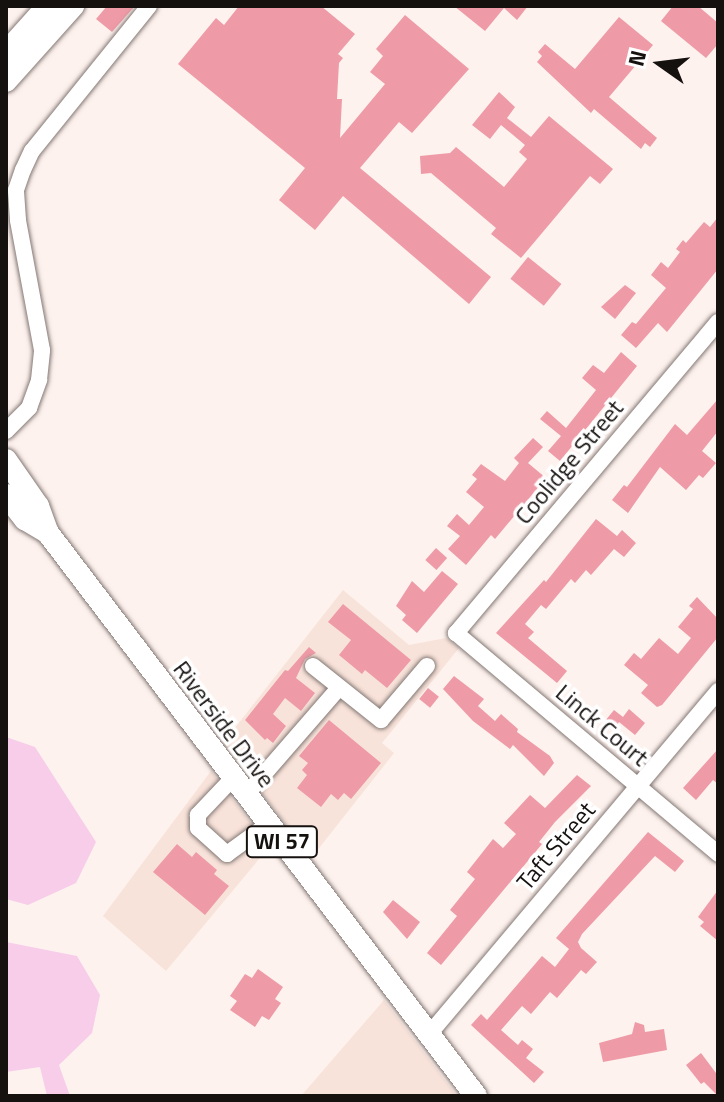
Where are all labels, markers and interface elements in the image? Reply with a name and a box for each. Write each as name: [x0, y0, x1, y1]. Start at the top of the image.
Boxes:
north arrow: [620, 24, 700, 104]
text: N: [618, 47, 655, 70]
street label: Coolidge Street: [509, 394, 629, 530]
street label: Riverside Drive: [167, 655, 281, 793]
street label: Linck Court: [550, 678, 654, 772]
street label: Taft Street: [511, 796, 601, 896]
road number: WI 57: [244, 824, 320, 860]

